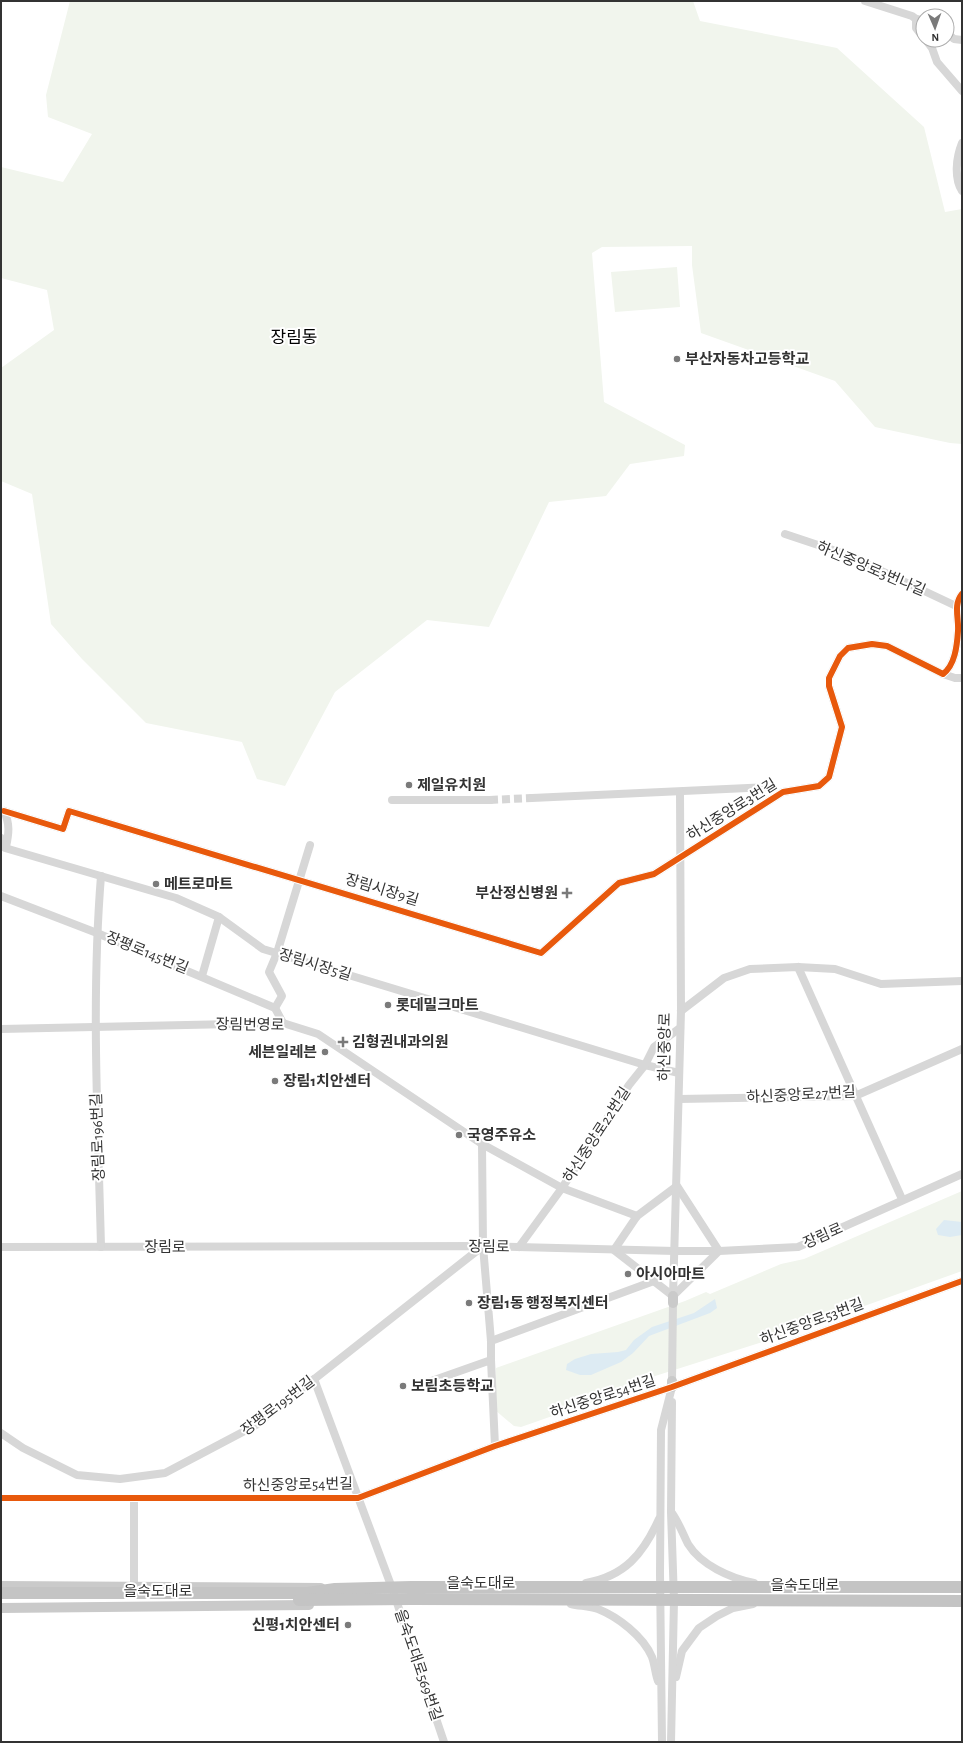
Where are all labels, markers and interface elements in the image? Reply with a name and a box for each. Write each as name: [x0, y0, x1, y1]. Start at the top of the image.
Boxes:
north arrow: [915, 8, 955, 48]
text: N: [931, 32, 939, 43]
district label: 장림동: [271, 329, 317, 346]
place label: 부산자동차고등학교: [685, 350, 809, 367]
marker: 부산자동차고등학교: [672, 354, 682, 364]
street label: 하신중앙로3번나길: [814, 538, 928, 599]
street label: 하신중앙로3번길: [684, 776, 780, 844]
place label: 제일유치원: [417, 777, 486, 793]
marker: 제일유치원: [404, 780, 414, 790]
street label: 장림시장9길: [343, 871, 421, 908]
place label: 메트로마트: [164, 876, 233, 892]
marker: 메트로마트: [151, 879, 161, 889]
place label: 부산정신병원: [475, 885, 558, 901]
marker: 부산정신병원: [561, 887, 573, 899]
street label: 장평로145번길: [104, 929, 191, 976]
street label: 장림시장5길: [277, 946, 353, 983]
place label: 롯데밀크마트: [396, 997, 479, 1013]
marker: 롯데밀크마트: [383, 1000, 393, 1010]
street label: 하신중앙로: [656, 1012, 673, 1082]
street label: 장림번영로: [215, 1016, 285, 1033]
place label: 김형권내과의원: [352, 1034, 449, 1050]
marker: 김형권내과의원: [337, 1036, 349, 1048]
place label: 세븐일레븐: [248, 1044, 317, 1060]
marker: 세븐일레븐: [320, 1047, 330, 1057]
place label: 장림1치안센터: [283, 1073, 371, 1089]
marker: 장림1치안센터: [270, 1076, 280, 1086]
street label: 하신중앙로22번길: [560, 1084, 633, 1185]
street label: 하신중앙로27번길: [746, 1084, 856, 1105]
street label: 장림로196번길: [88, 1093, 107, 1181]
place label: 국영주유소: [467, 1127, 536, 1143]
marker: 국영주유소: [454, 1130, 464, 1140]
street label: 장림로: [801, 1220, 845, 1251]
street label: 장림로: [468, 1238, 510, 1255]
street label: 장림로: [144, 1239, 186, 1255]
place label: 아시아마트: [636, 1266, 705, 1282]
marker: 아시아마트: [623, 1269, 633, 1279]
place label: 장림1동 행정복지센터: [477, 1295, 609, 1311]
street label: 하신중앙로53번길: [758, 1295, 866, 1348]
marker: 장림1동 행정복지센터: [464, 1298, 474, 1308]
street label: 하신중앙로54번길: [548, 1372, 658, 1421]
street label: 장평로195번길: [238, 1373, 317, 1438]
place label: 보림초등학교: [411, 1377, 494, 1394]
marker: 보림초등학교: [398, 1381, 408, 1391]
street label: 하신중앙로54번길: [243, 1476, 353, 1493]
street label: 을숙도대로: [446, 1575, 516, 1591]
street label: 을숙도대로: [770, 1577, 840, 1593]
street label: 을숙도대로: [123, 1583, 193, 1599]
street label: 을숙도대로569번길: [392, 1607, 445, 1723]
place label: 신평1치안센터: [252, 1617, 340, 1633]
marker: 신평1치안센터: [343, 1620, 353, 1630]

